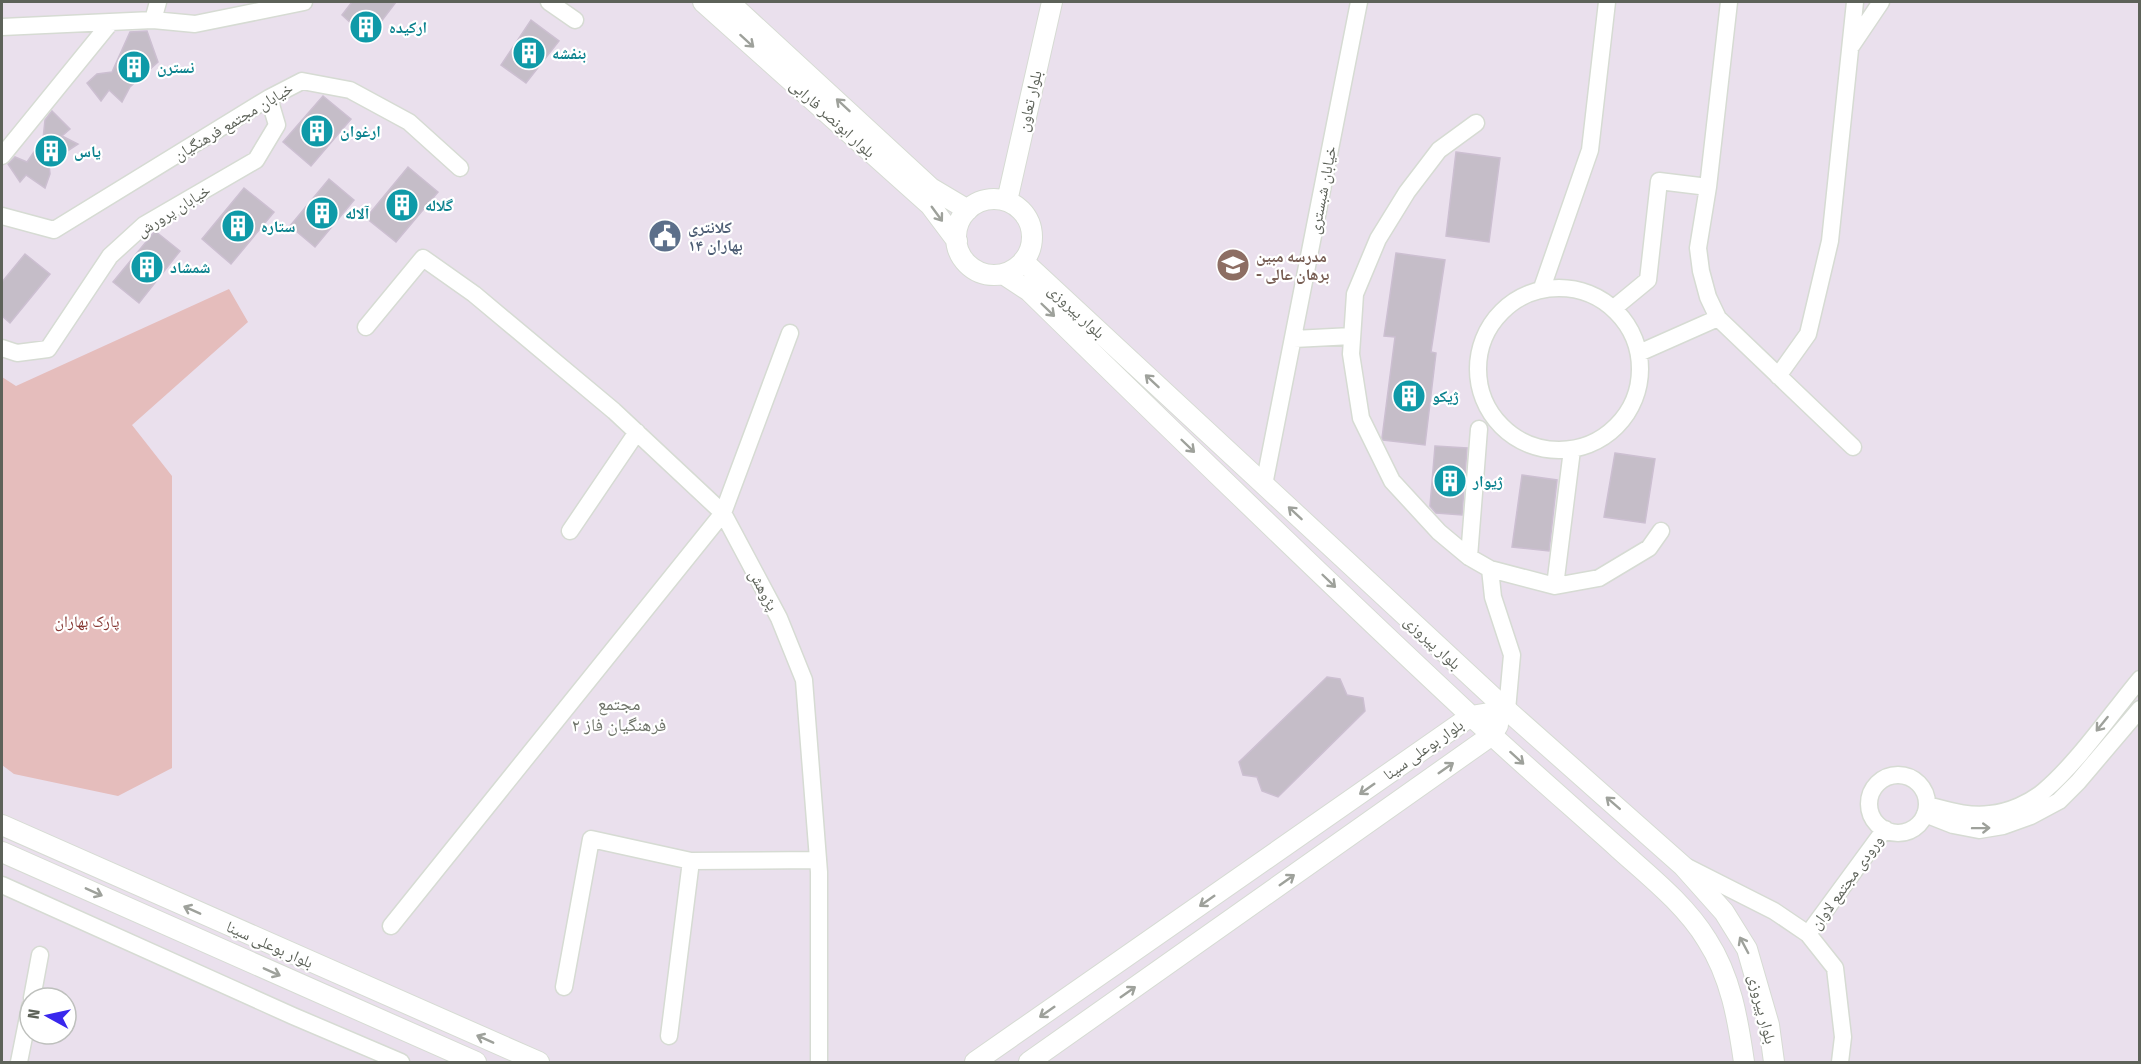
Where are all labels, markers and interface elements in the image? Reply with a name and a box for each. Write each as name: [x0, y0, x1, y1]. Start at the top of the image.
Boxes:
building icon: ارکیده: [348, 9, 384, 45]
place label: ارکیده: [389, 18, 427, 37]
one-way arrow: [739, 34, 754, 48]
building icon: بنفشه: [511, 35, 547, 71]
place label: بنفشه: [552, 44, 586, 63]
building icon: نسترن: [116, 49, 152, 85]
place label: نسترن: [157, 58, 194, 77]
street label: بلوار تعاون: [1013, 68, 1047, 134]
street label: بلوار ابونصر فارابی: [785, 75, 879, 162]
street label: خیابان مجتمع فرهنگیان: [170, 78, 297, 165]
one-way arrow: [836, 98, 851, 112]
building icon: ارغوان: [299, 113, 335, 149]
place label: ارغوان: [340, 122, 381, 141]
building icon: یاس: [33, 133, 69, 169]
place label: یاس: [74, 142, 101, 161]
street label: خیابان شبستری: [1305, 144, 1341, 236]
street label: خیابان پرورش: [133, 180, 214, 241]
building icon: گلاله: [384, 187, 420, 223]
building icon: آلاله: [304, 195, 340, 231]
place label: گلاله: [425, 196, 453, 215]
place label: آلاله: [345, 204, 370, 223]
one-way arrow: [931, 206, 943, 222]
building icon: ستاره: [220, 208, 256, 244]
place label: ستاره: [261, 217, 295, 236]
public building icon: کلانتری ۱۴ بهاران: [647, 218, 683, 254]
place label: کلانتری ۱۴ بهاران: [688, 218, 743, 255]
school or university icon: مدرسه مبین - برهان عالی: [1215, 247, 1251, 283]
place label: مدرسه مبین - برهان عالی: [1256, 247, 1329, 284]
building icon: شمشاد: [129, 249, 165, 285]
place label: شمشاد: [170, 258, 211, 277]
street label: بلوار پیروزی: [1044, 280, 1109, 343]
one-way arrow: [1041, 303, 1056, 318]
one-way arrow: [1144, 373, 1159, 388]
building icon: ژیکو: [1391, 378, 1427, 414]
place label: ژیکو: [1432, 387, 1459, 406]
one-way arrow: [1180, 439, 1195, 453]
building icon: ژیوار: [1432, 463, 1468, 499]
place label: ژیوار: [1472, 472, 1503, 491]
one-way arrow: [1287, 506, 1302, 521]
street label: پژوهش: [744, 566, 782, 615]
one-way arrow: [1322, 574, 1337, 588]
street label: بلوار پیروزی: [1400, 611, 1465, 674]
park label: پارک بهاران: [55, 612, 120, 632]
district label: مجتمع فرهنگیان فاز ۲: [572, 693, 666, 736]
street label: بلوار بوعلی سینا: [1380, 715, 1467, 785]
one-way arrow: [2096, 716, 2109, 732]
one-way arrow: [1509, 751, 1524, 765]
one-way arrow: [1438, 761, 1454, 774]
one-way arrow: [1359, 783, 1375, 795]
one-way arrow: [1606, 796, 1621, 810]
one-way arrow: [1970, 822, 1990, 834]
street label: ورودی مجتمع لاوان: [1806, 831, 1888, 934]
one-way arrow: [1279, 874, 1295, 886]
one-way arrow: [84, 887, 102, 899]
one-way arrow: [1199, 895, 1215, 907]
one-way arrow: [183, 904, 201, 915]
street label: بلوار بوعلی سینا: [223, 917, 316, 973]
one-way arrow: [1738, 937, 1749, 955]
one-way arrow: [262, 966, 280, 978]
street label: بلوار پیروزی: [1744, 972, 1780, 1046]
north arrow: [18, 986, 78, 1046]
one-way arrow: [1119, 986, 1135, 998]
one-way arrow: [1039, 1006, 1056, 1018]
text: N: [24, 1008, 44, 1020]
one-way arrow: [477, 1033, 495, 1044]

